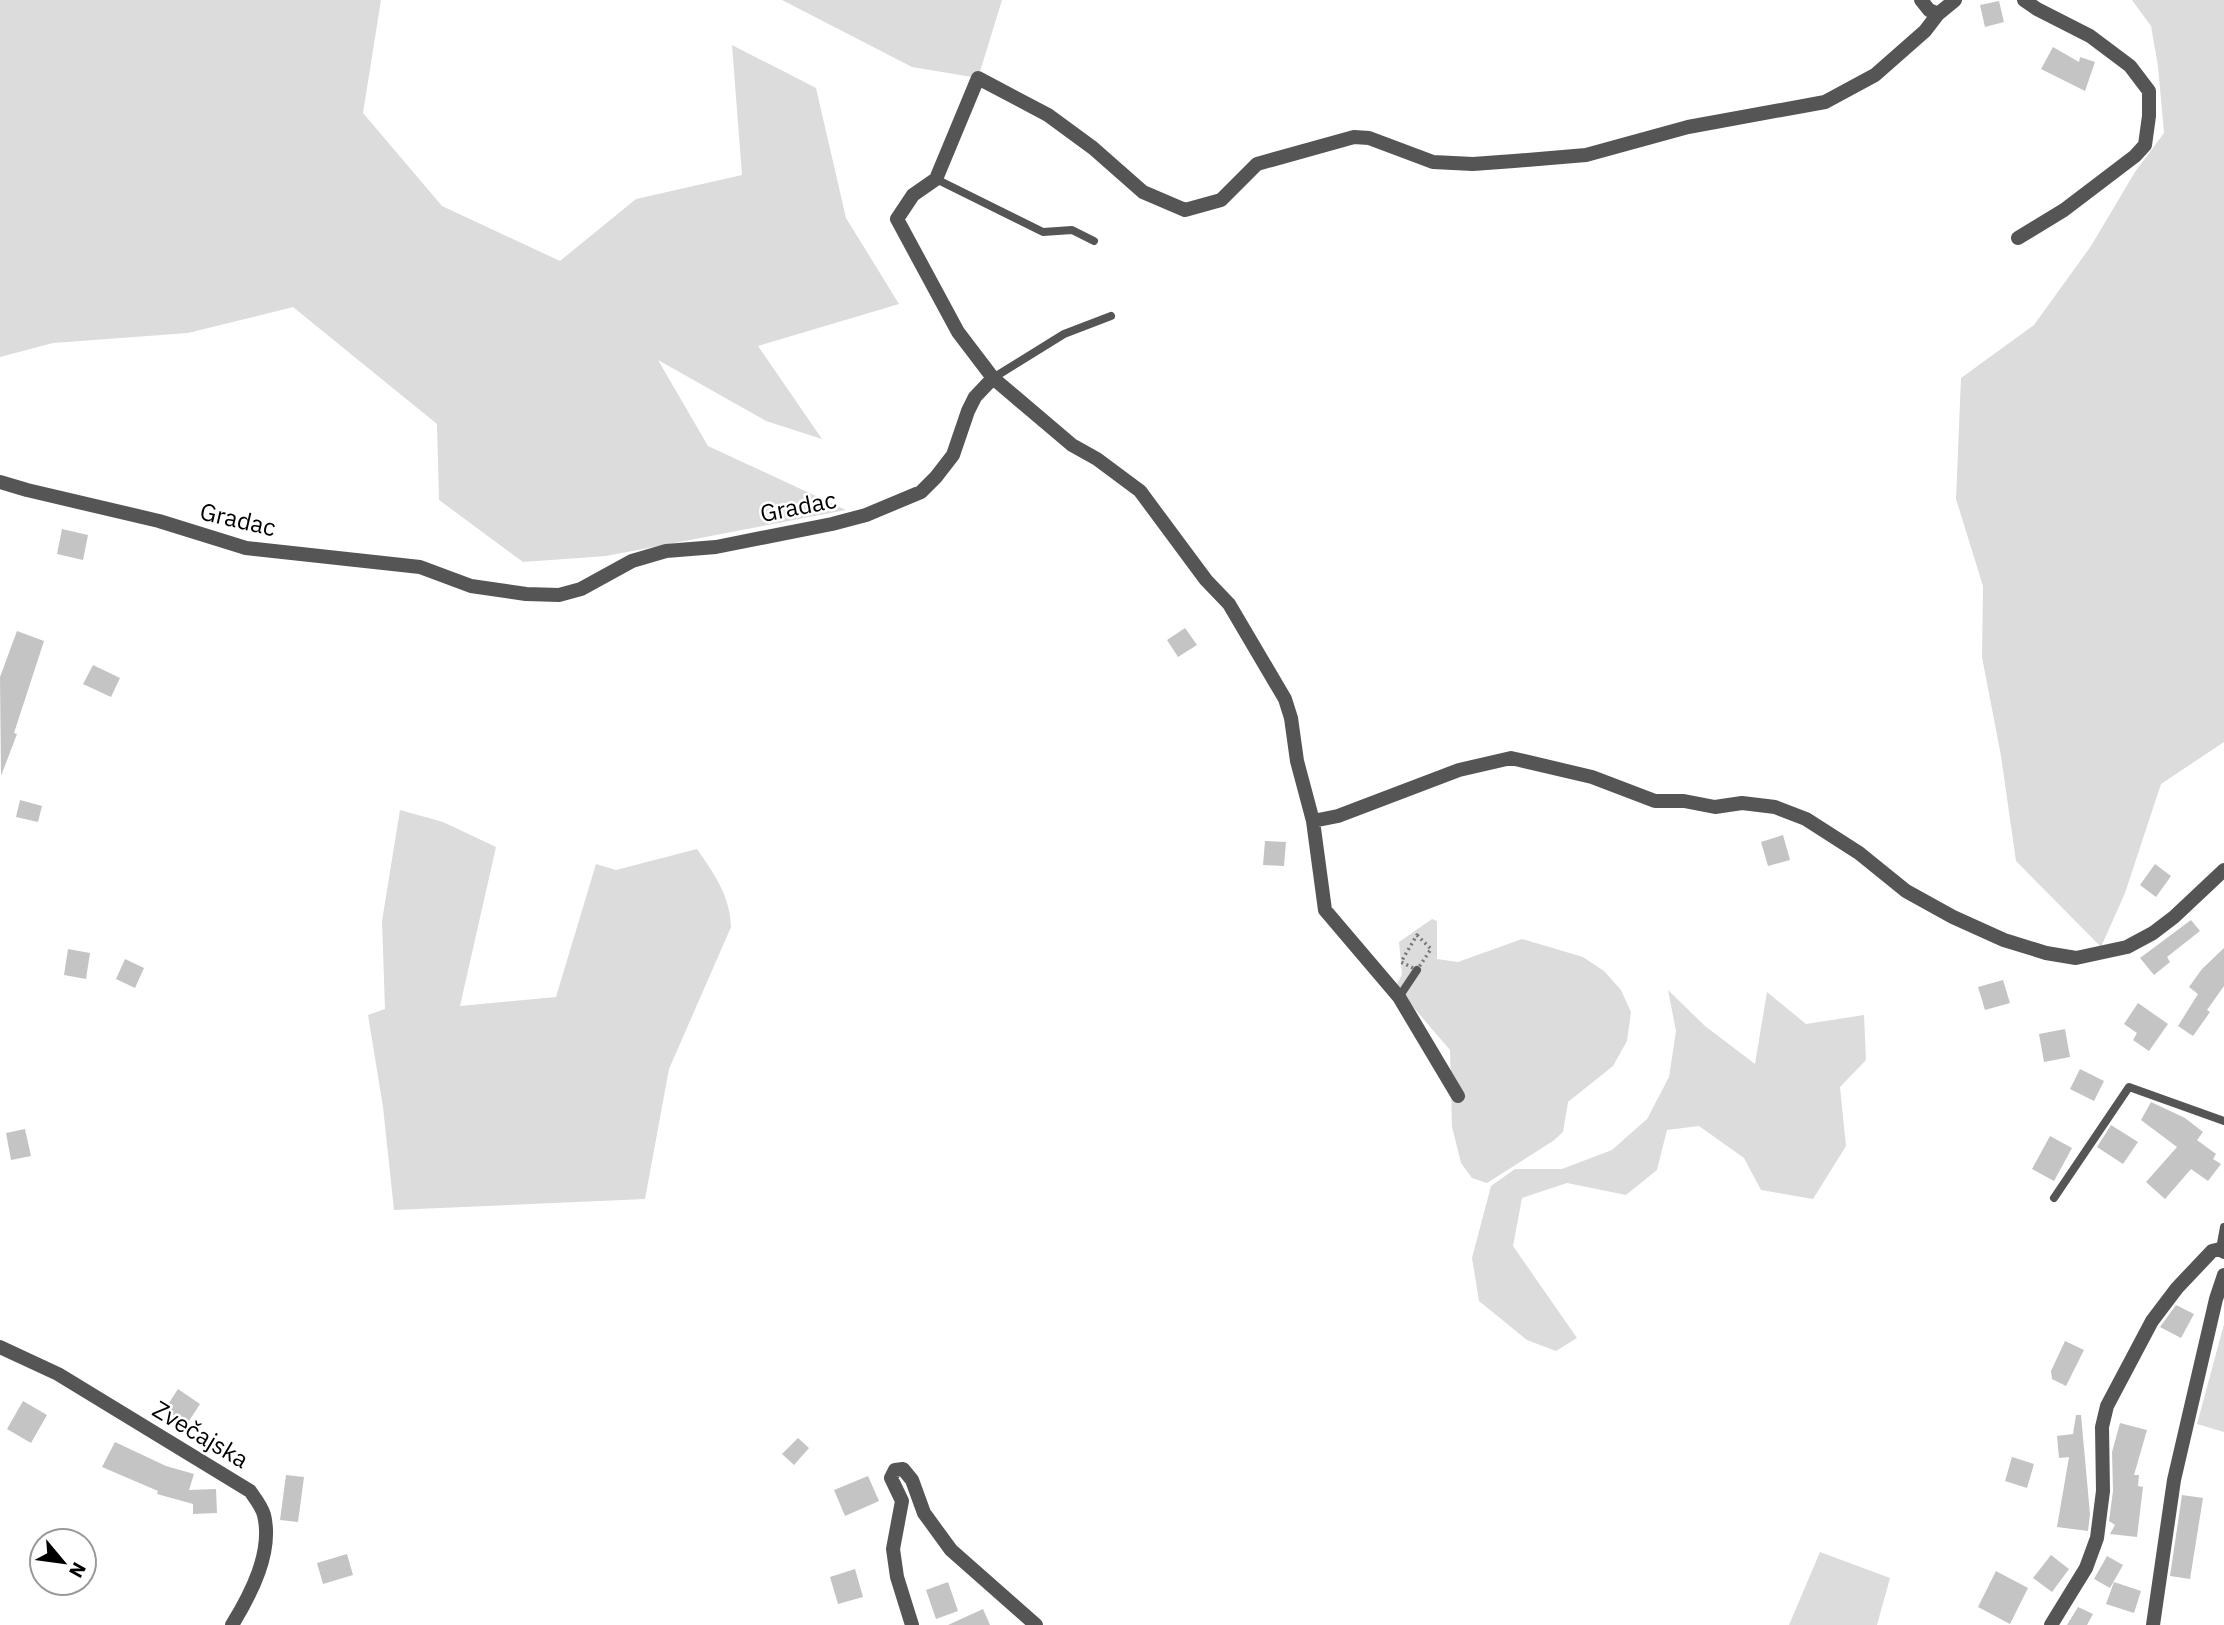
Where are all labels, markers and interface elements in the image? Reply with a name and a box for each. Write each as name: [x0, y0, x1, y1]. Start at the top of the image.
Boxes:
street label: Gradac: [757, 483, 839, 529]
street label: Gradac: [197, 495, 279, 543]
street label: Zvečajska: [147, 1393, 255, 1475]
north arrow: [28, 1527, 98, 1597]
text: N: [64, 1558, 92, 1582]

